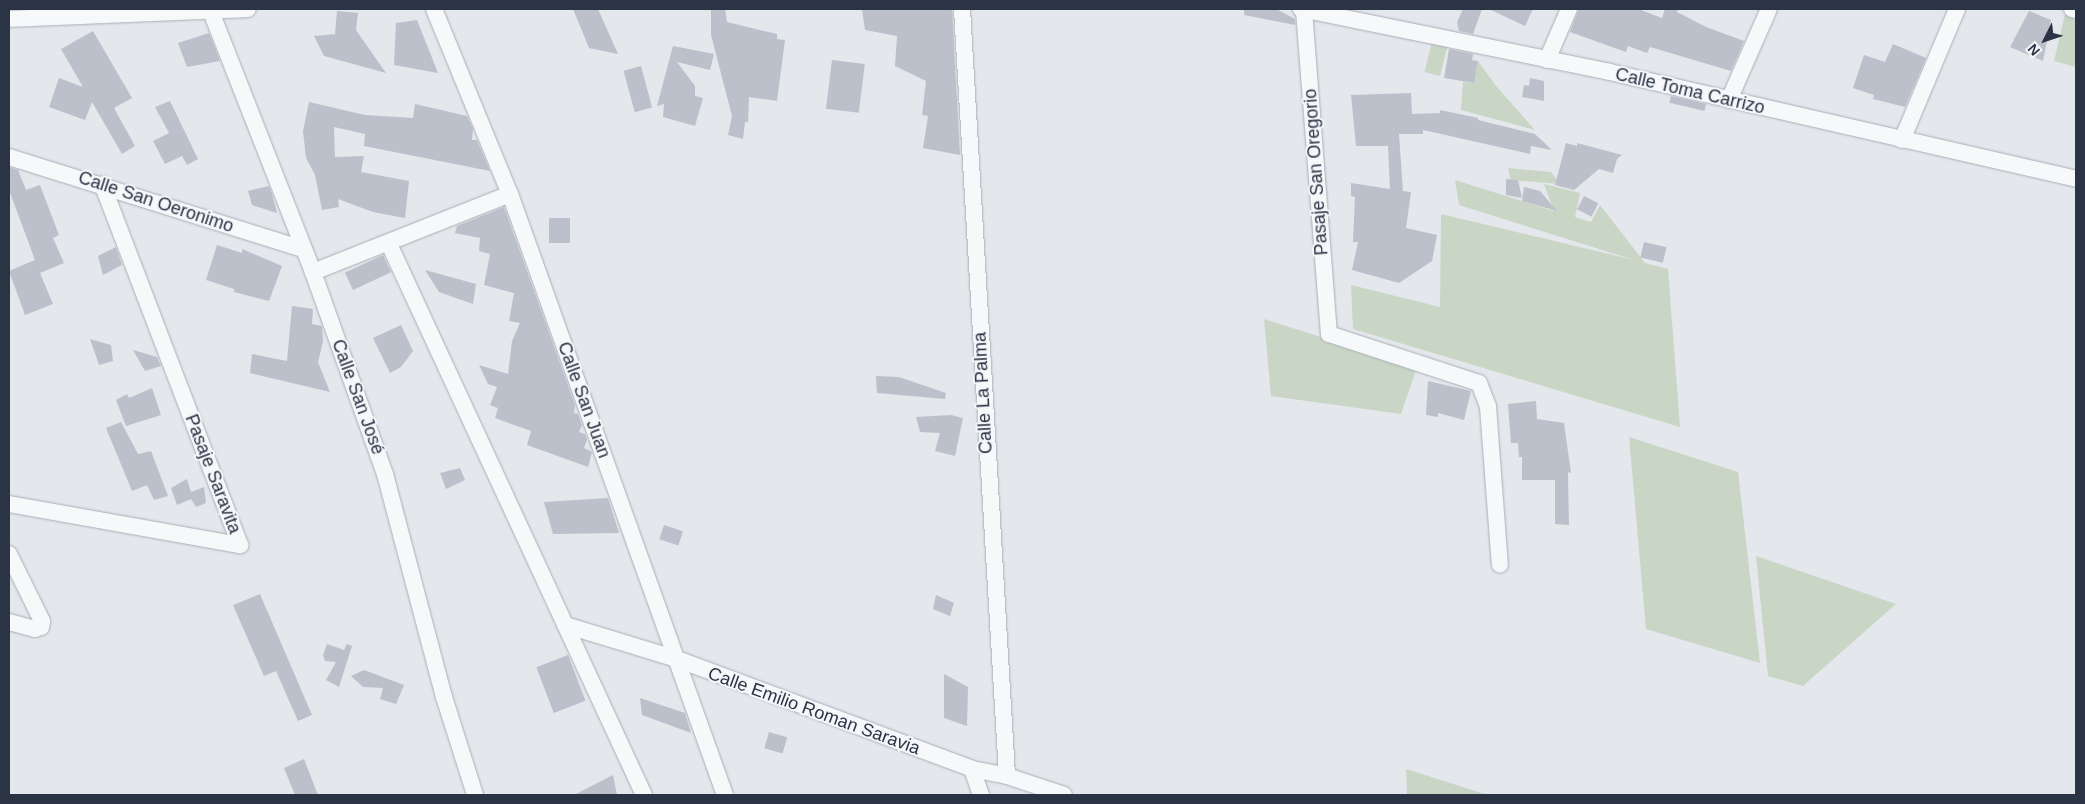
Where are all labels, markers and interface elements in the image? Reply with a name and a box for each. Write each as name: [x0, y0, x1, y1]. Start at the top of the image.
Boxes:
north arrow: [2020, 15, 2070, 65]
text: N: [2024, 41, 2043, 59]
street label: Calle Toma Carrizo: [1613, 63, 1767, 119]
street label: Pasaje San Oregorio: [1299, 88, 1333, 256]
street label: Calle San Oeronimo: [76, 167, 236, 237]
street label: Calle La Palma: [969, 331, 997, 455]
street label: Calle San José: [327, 336, 389, 458]
street label: Calle San Juan: [553, 339, 615, 461]
street label: Pasaje Saravita: [180, 411, 246, 537]
street label: Calle Emilio Roman Saravia: [705, 663, 923, 759]

